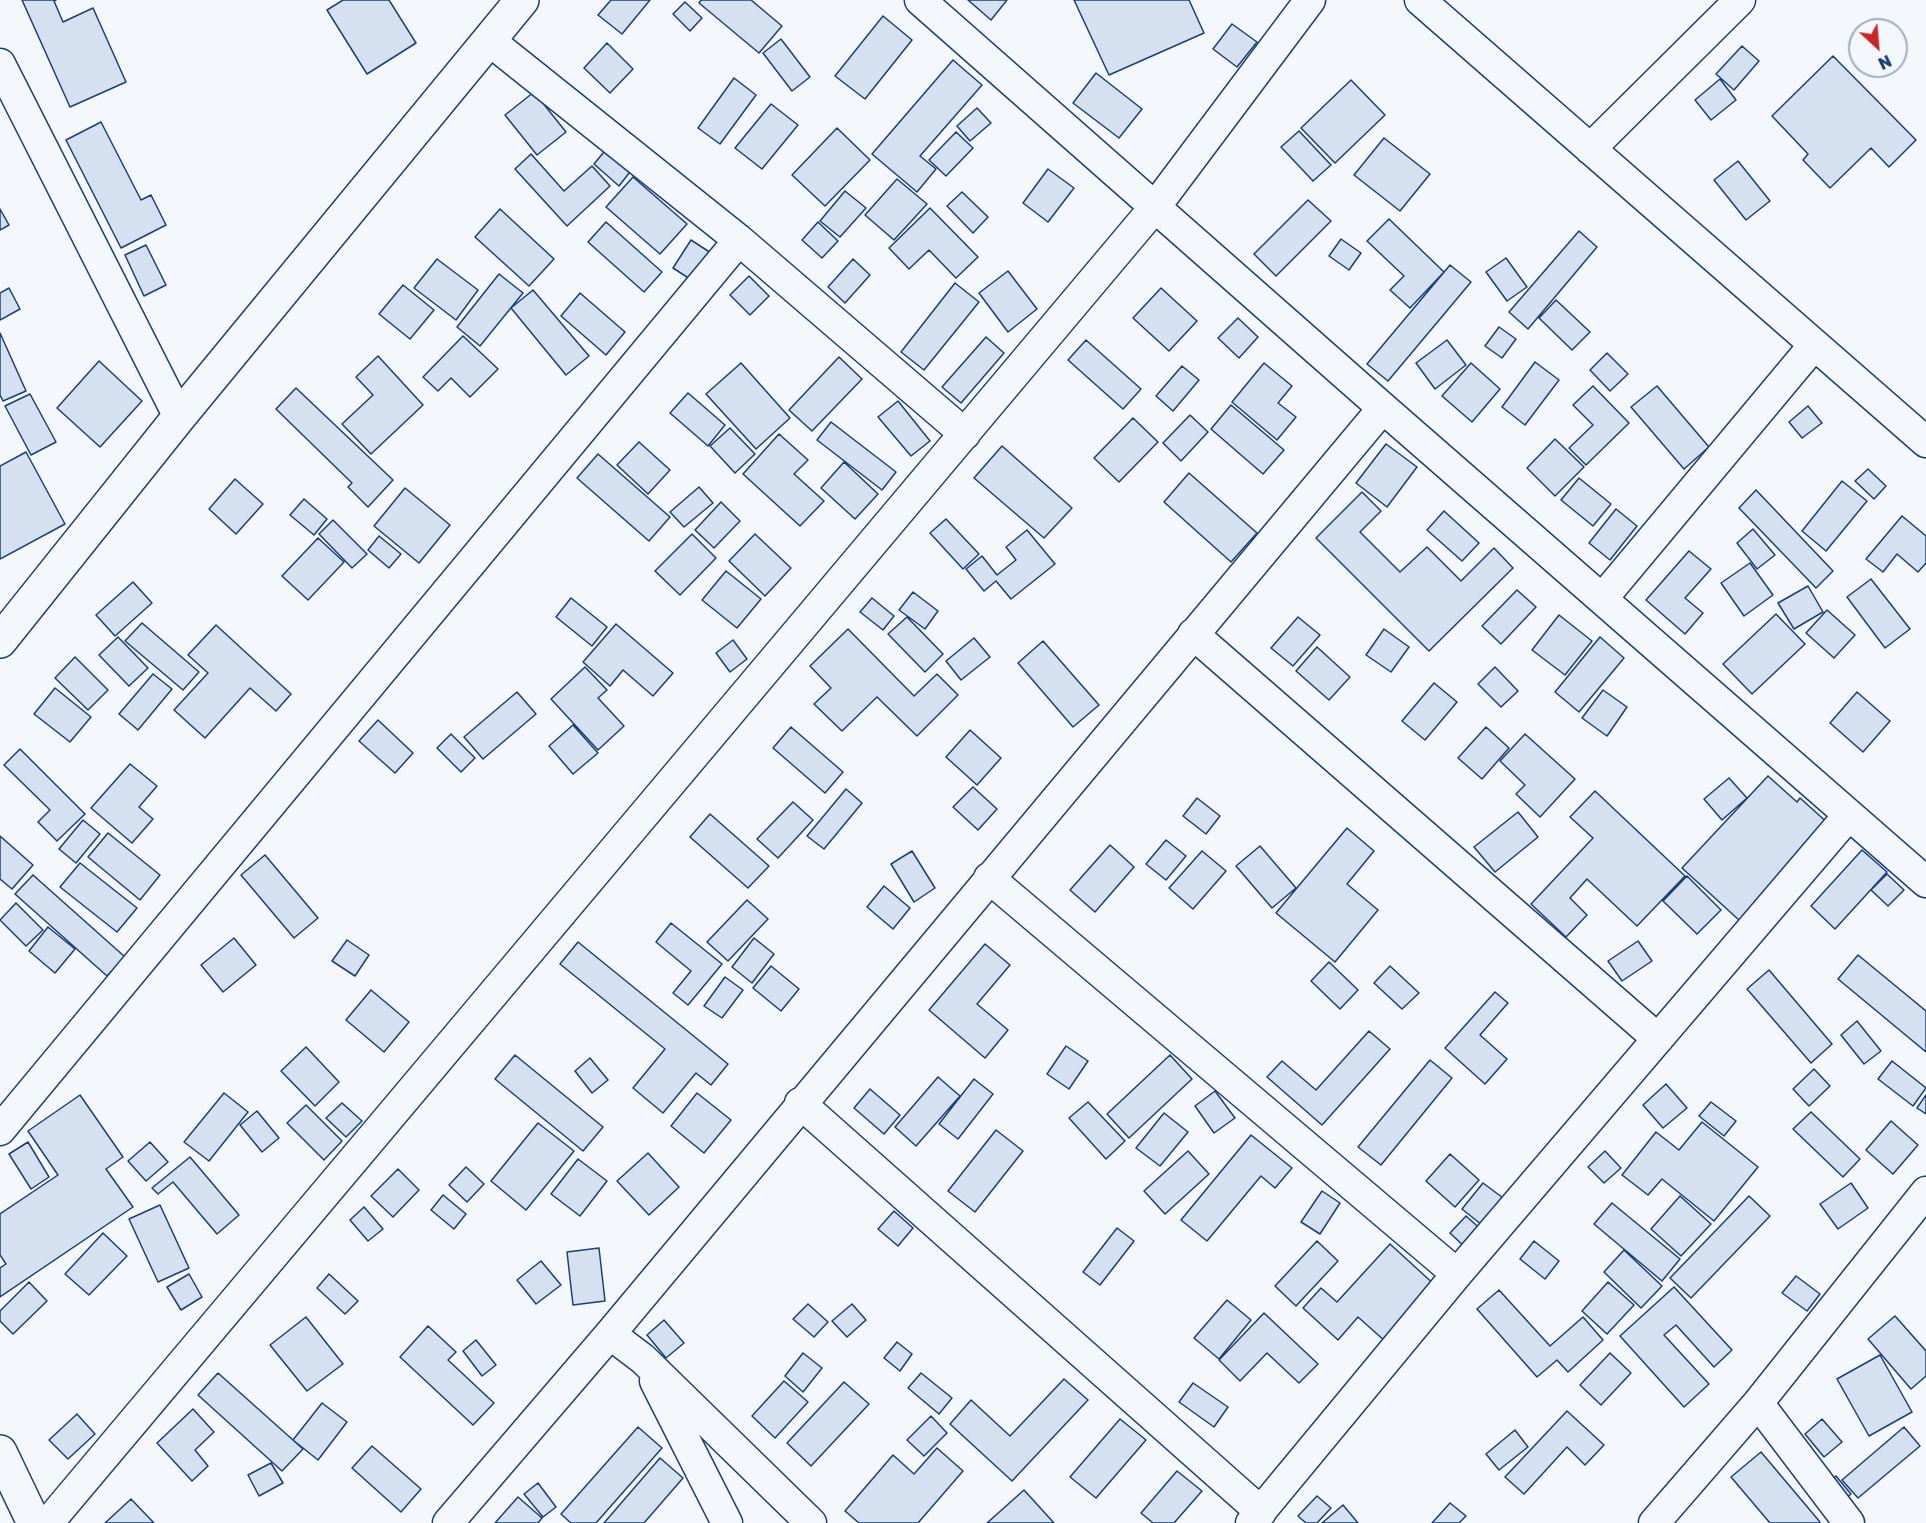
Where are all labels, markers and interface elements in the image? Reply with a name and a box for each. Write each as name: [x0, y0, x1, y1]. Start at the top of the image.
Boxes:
north arrow: [1848, 18, 1908, 78]
text: N: [1875, 51, 1895, 74]

